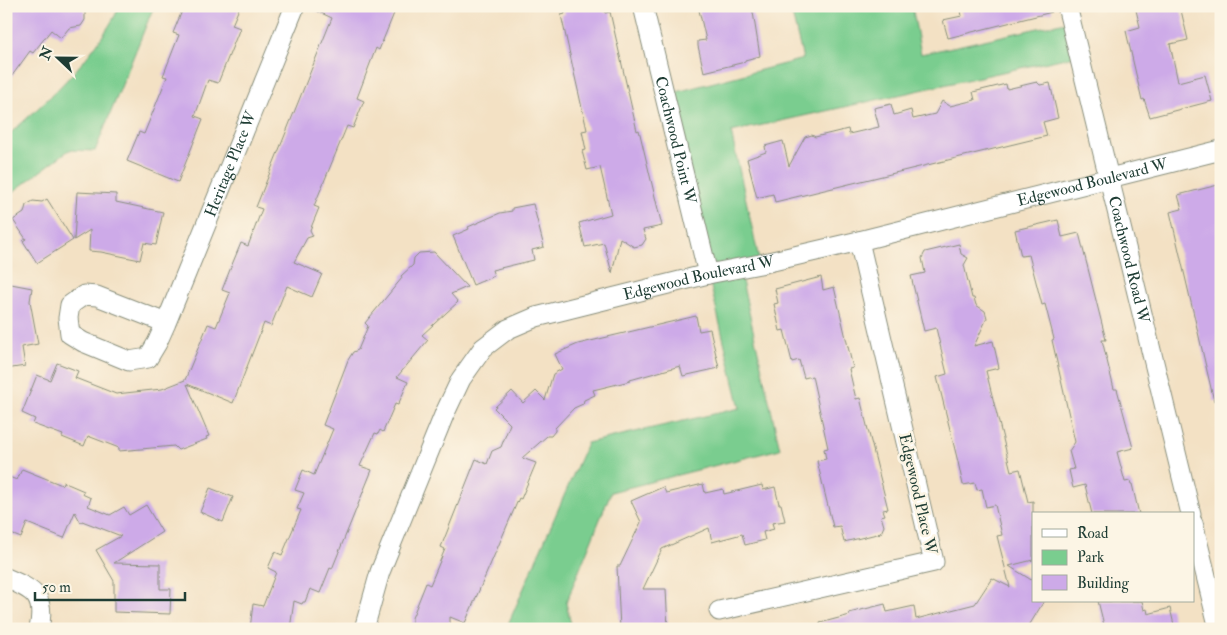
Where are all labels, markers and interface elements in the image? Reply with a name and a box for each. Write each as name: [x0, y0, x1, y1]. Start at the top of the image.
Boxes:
north arrow: [32, 32, 82, 82]
text: N: [36, 44, 57, 63]
street label: Coachwood Point W: [650, 74, 701, 207]
street label: Heritage Place W: [200, 108, 261, 220]
street label: Edgewood Boulevard W: [1015, 154, 1170, 211]
street label: Coachwood Road W: [1104, 194, 1154, 326]
street label: Edgewood Boulevard W: [621, 251, 777, 305]
street label: Edgewood Place W: [894, 432, 942, 557]
legend: [1032, 512, 1194, 602]
text: Road: [1077, 524, 1109, 543]
text: Park: [1077, 548, 1104, 567]
scale bar: [35, 570, 185, 602]
text: Building: [1077, 574, 1129, 593]
text: 50 m: [42, 578, 71, 597]

